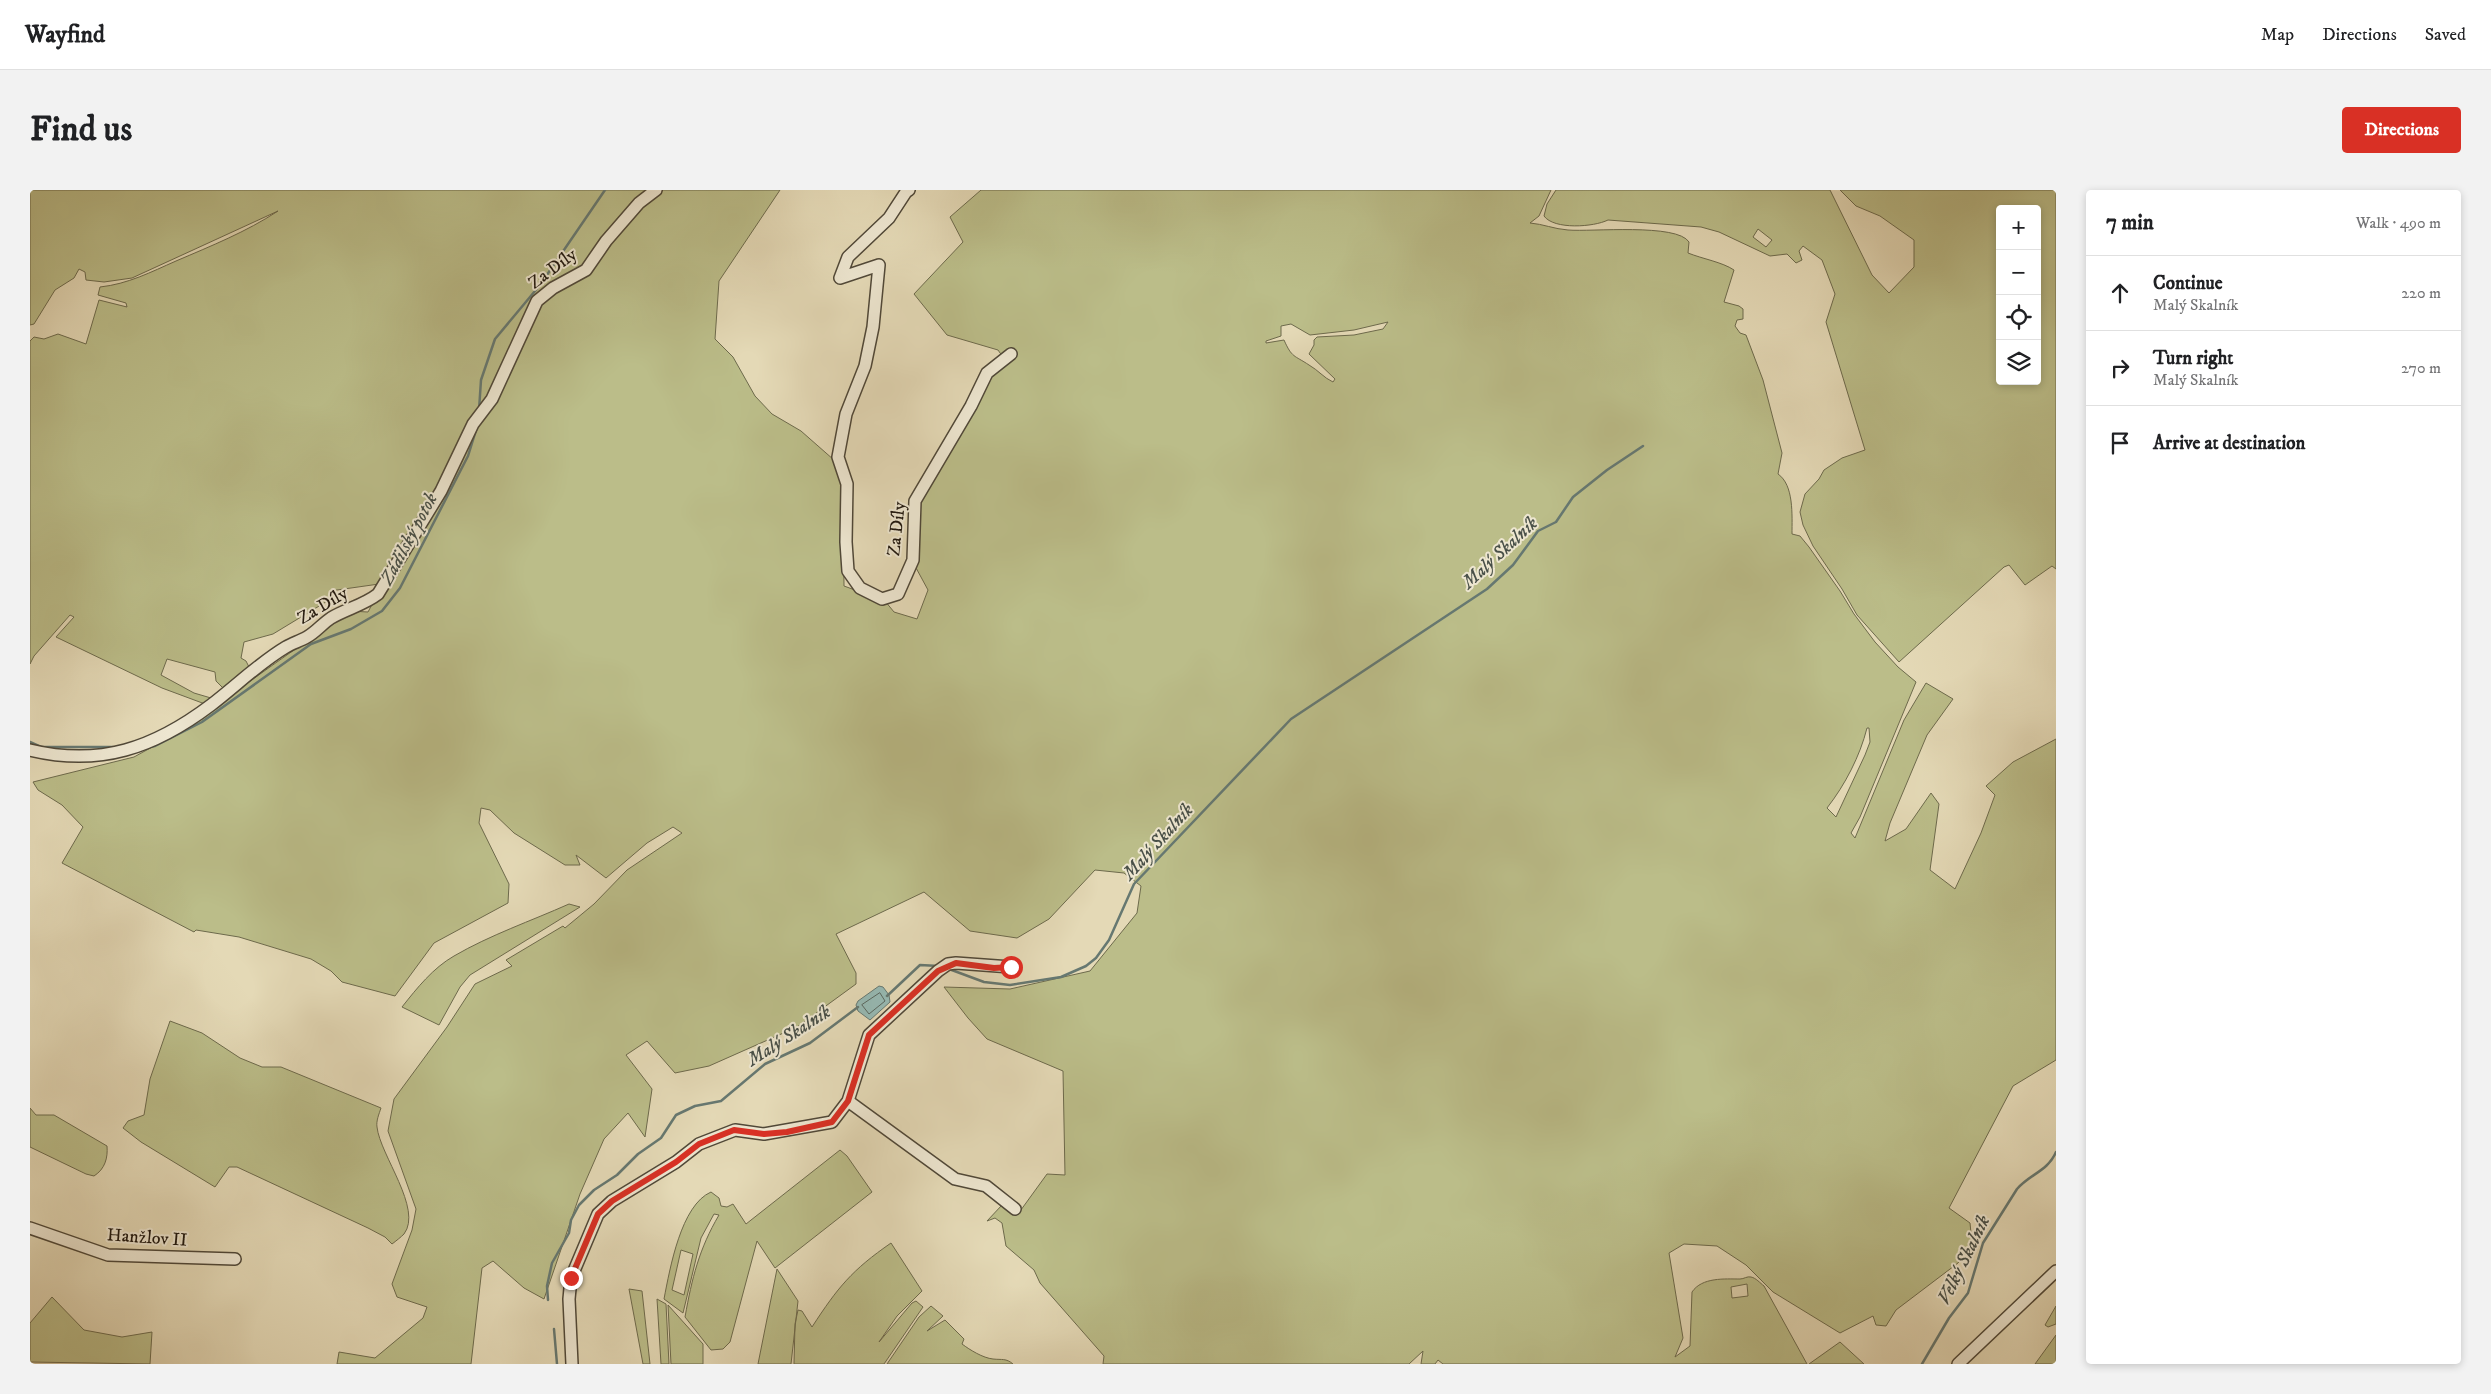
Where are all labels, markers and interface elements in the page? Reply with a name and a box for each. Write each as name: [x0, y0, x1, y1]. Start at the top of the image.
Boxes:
text: Wayfind: [25, 20, 105, 50]
text: Map: [2261, 24, 2294, 46]
text: Directions: [2322, 24, 2397, 46]
text: Saved: [2425, 24, 2466, 46]
button: Directions: [2342, 107, 2461, 153]
text: Find us: [30, 108, 132, 152]
map controls: [1996, 205, 2041, 385]
button: +: [1996, 205, 2041, 250]
text: 7 min: [2106, 210, 2154, 236]
text: Walk · 490 m: [2356, 213, 2441, 233]
street label: Za Díly: [524, 243, 582, 294]
button: −: [1996, 250, 2041, 295]
text: Continue: [2153, 272, 2223, 295]
icon: ahead: [2106, 279, 2134, 307]
text: 220 m: [2401, 283, 2441, 303]
button: locate: [1996, 295, 2041, 340]
text: Malý Skalník: [2153, 295, 2238, 315]
button: layers: [1996, 340, 2041, 385]
text: Turn right: [2153, 347, 2233, 370]
icon: right: [2106, 354, 2134, 382]
text: 270 m: [2401, 358, 2441, 378]
text: Malý Skalník: [2153, 370, 2238, 390]
icon: arrive: [2106, 429, 2134, 457]
text: Arrive at destination: [2153, 432, 2305, 455]
water label: Zádilský potok: [375, 489, 444, 590]
street label: Za Díly: [883, 500, 911, 557]
water label: Malý Skalník: [1456, 512, 1543, 595]
street label: Za Díly: [294, 582, 353, 630]
water label: Malý Skalník: [1116, 799, 1198, 887]
route start: [1000, 956, 1023, 979]
water label: Malý Skalník: [741, 1000, 835, 1073]
water label: Velký Skalník: [1933, 1212, 1995, 1308]
street label: Hanžlov II: [106, 1224, 188, 1252]
route end: [560, 1267, 583, 1290]

